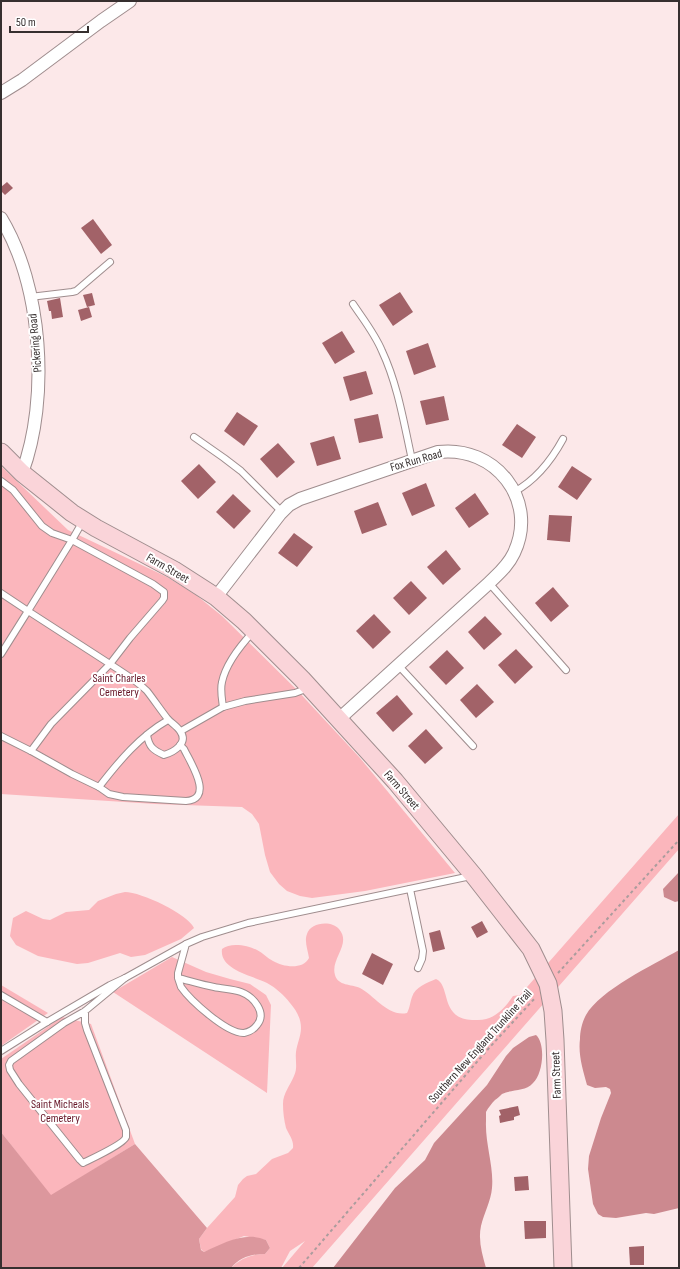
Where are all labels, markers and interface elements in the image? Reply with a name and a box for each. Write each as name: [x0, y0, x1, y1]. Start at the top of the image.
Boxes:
scale bar: [10, 8, 88, 34]
text: 50 m: [16, 15, 36, 30]
street label: Pickering Road: [25, 313, 46, 373]
street label: Fox Run Road: [388, 446, 444, 475]
street label: Farm Street: [143, 550, 192, 587]
park label: Saint Charles Cemetery: [92, 671, 146, 700]
street label: Farm Street: [380, 768, 423, 813]
street label: Southern New England Trunkline Trail: [425, 986, 535, 1106]
street label: Farm Street: [548, 1051, 565, 1099]
park label: Saint Micheals Cemetery: [31, 1097, 89, 1126]

